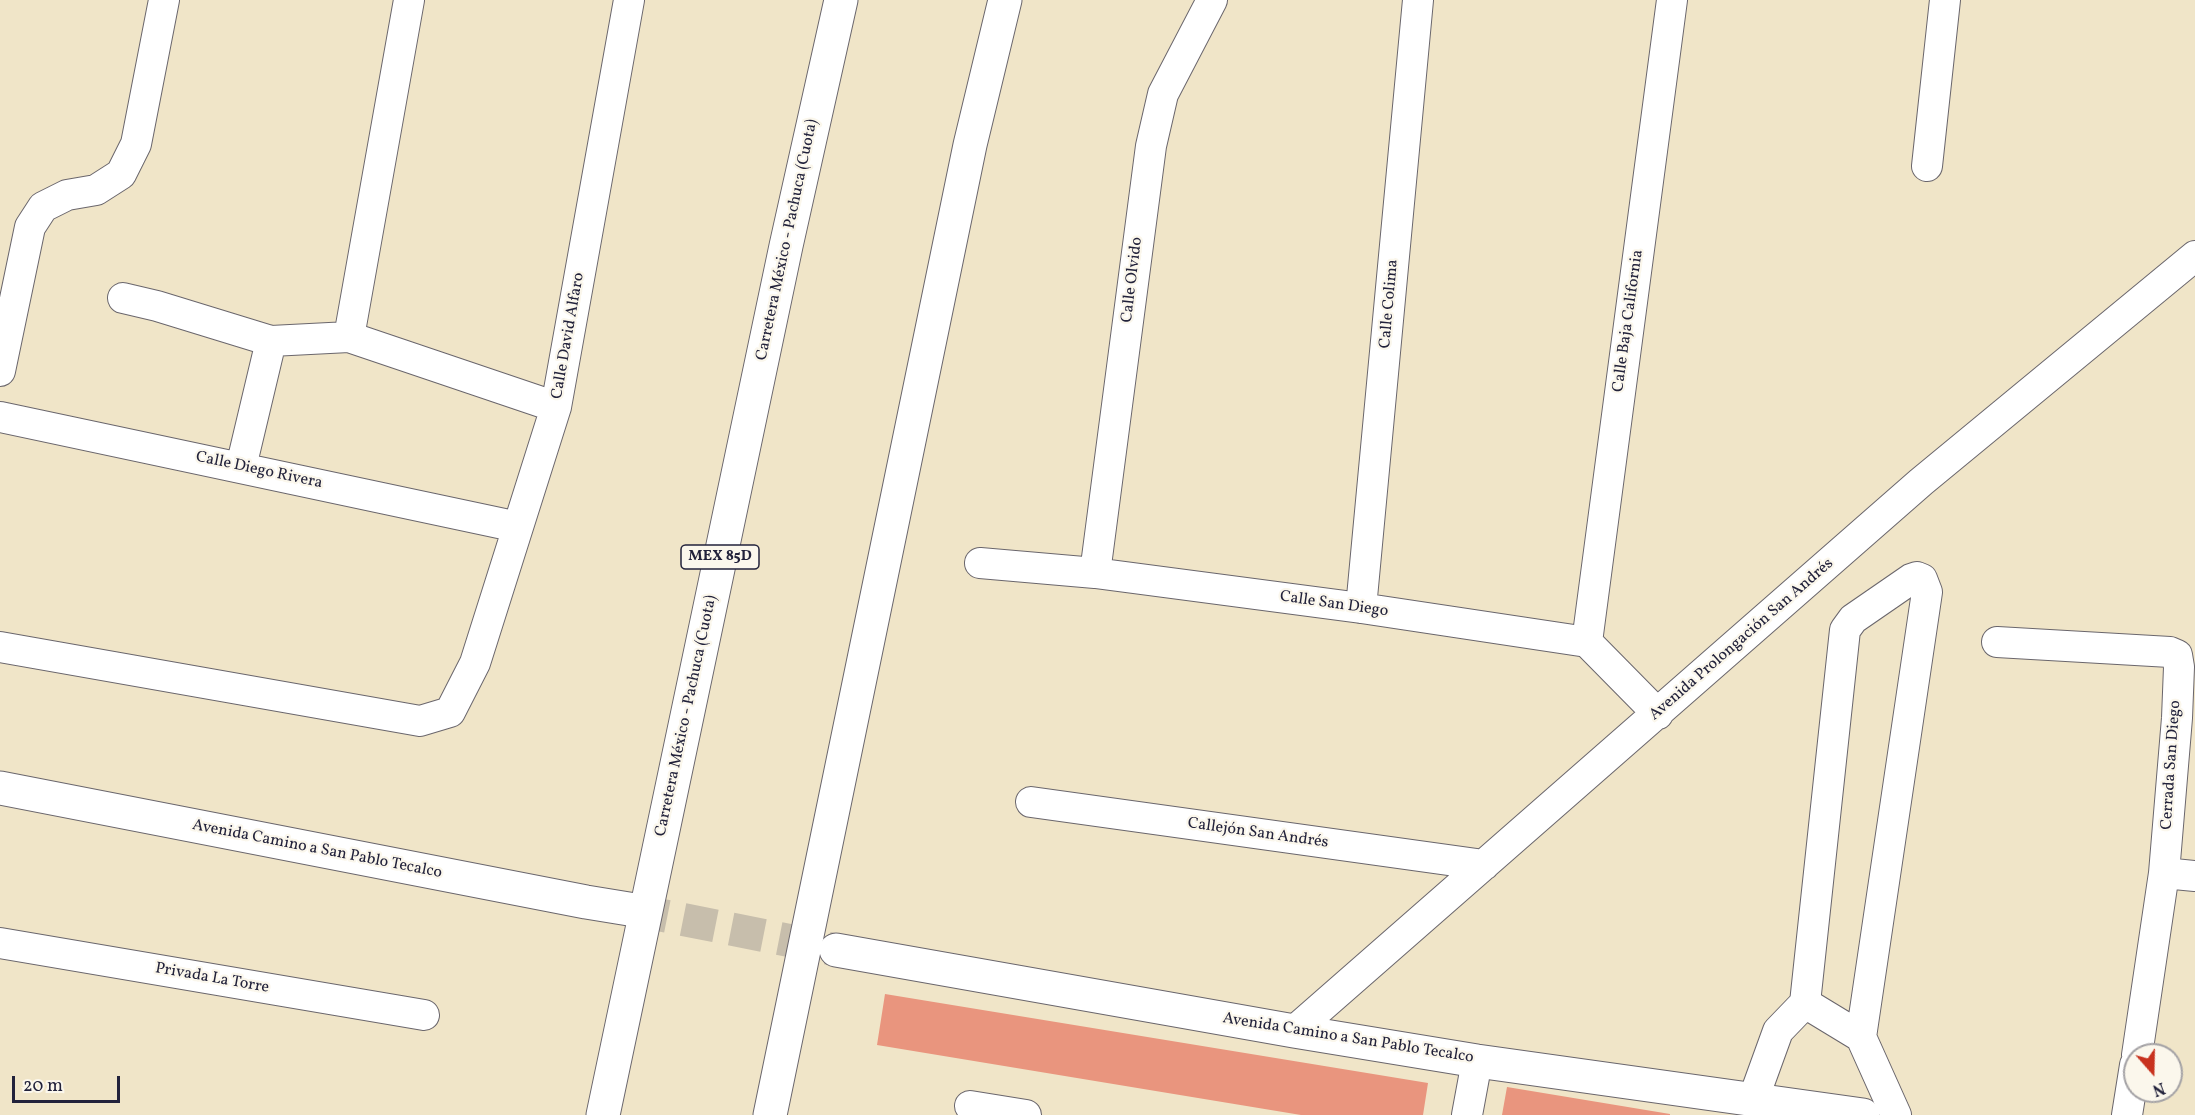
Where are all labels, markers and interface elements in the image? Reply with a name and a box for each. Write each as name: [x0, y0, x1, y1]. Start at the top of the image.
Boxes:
street label: Carretera México - Pachuca (Cuota): [753, 118, 823, 362]
street label: Calle Olvido: [1118, 236, 1148, 324]
street label: Calle Baja California: [1610, 249, 1648, 393]
street label: Calle Colima: [1377, 259, 1403, 349]
street label: Calle David Alfaro: [548, 271, 590, 401]
street label: Calle Diego Rivera: [194, 448, 324, 494]
road number: MEX 85D: [681, 545, 759, 569]
street label: Avenida Prolongación San Andrés: [1646, 555, 1838, 725]
street label: Calle San Diego: [1279, 588, 1389, 622]
street label: Carretera México - Pachuca (Cuota): [652, 594, 722, 838]
street label: Cerrada San Diego: [2158, 700, 2186, 830]
street label: Callejón San Andrés: [1186, 815, 1330, 853]
street label: Avenida Camino a San Pablo Tecalco: [191, 816, 443, 884]
street label: Privada La Torre: [154, 960, 270, 998]
street label: Avenida Camino a San Pablo Tecalco: [1221, 1010, 1475, 1068]
north arrow: [2123, 1043, 2183, 1103]
scale bar: [15, 1064, 123, 1102]
text: 20 m: [23, 1074, 63, 1099]
text: N: [2149, 1076, 2168, 1100]

